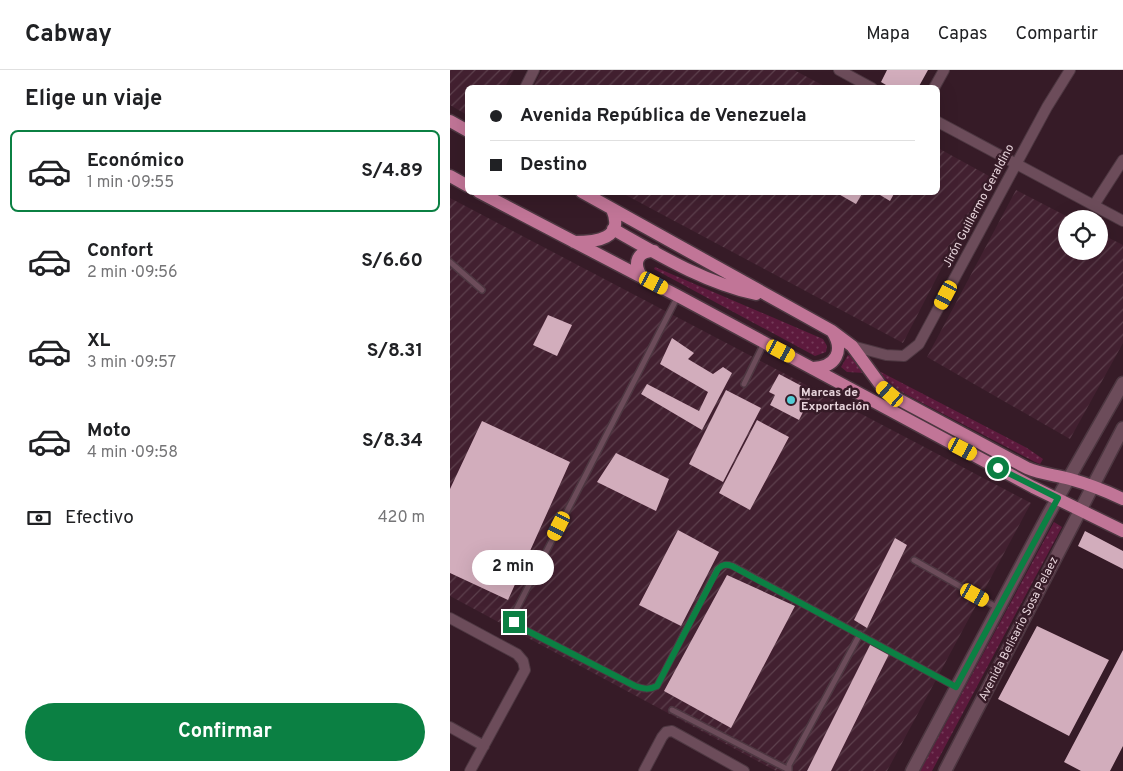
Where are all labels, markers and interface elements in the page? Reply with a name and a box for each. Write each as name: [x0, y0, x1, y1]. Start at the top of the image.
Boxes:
text: Cabway: [25, 20, 112, 50]
text: Mapa: [866, 23, 910, 46]
text: Capas: [938, 23, 987, 46]
text: Compartir: [1015, 23, 1098, 46]
text: Elige un viaje: [25, 86, 162, 113]
text: Avenida República de Venezuela: [520, 104, 807, 128]
street label: Jirón Guillermo Geraldino: [940, 141, 1019, 271]
icon: car: [27, 149, 72, 194]
text: Económico: [87, 149, 184, 173]
text: Destino: [520, 153, 587, 177]
text: S/4.89: [361, 159, 423, 183]
text: 1 min · 09:55: [87, 173, 174, 193]
map controls: [1058, 210, 1108, 260]
button: locate: [1058, 210, 1108, 260]
icon: car: [27, 239, 72, 284]
text: Confort: [87, 239, 153, 263]
text: S/6.60: [361, 249, 423, 273]
text: 2 min · 09:56: [87, 263, 178, 283]
car: [637, 270, 670, 296]
car: [932, 278, 959, 312]
icon: car: [27, 329, 72, 374]
text: XL: [87, 329, 110, 353]
car: [764, 337, 797, 365]
text: S/8.31: [367, 339, 423, 363]
text: 3 min · 09:57: [87, 353, 176, 373]
car: [873, 378, 906, 410]
place label: Marcas de Exportación: [801, 385, 869, 415]
marker: Marcas de Exportación: [785, 394, 797, 406]
icon: car: [27, 419, 72, 464]
text: Moto: [87, 419, 131, 443]
text: S/8.34: [362, 429, 423, 453]
car: [946, 435, 979, 463]
text: 4 min · 09:58: [87, 443, 178, 463]
route start: [987, 457, 1009, 479]
icon: cash: [25, 504, 53, 532]
text: Efectivo: [65, 506, 134, 530]
text: 420 m: [378, 508, 425, 528]
car: [545, 509, 572, 543]
callout: 2 min: [473, 550, 555, 584]
street label: Avenida Belisario Sosa Pelaez: [976, 554, 1062, 704]
text: 2 min: [492, 557, 534, 577]
car: [958, 581, 991, 609]
route end: [503, 611, 525, 633]
button: Confirmar: [25, 703, 425, 761]

